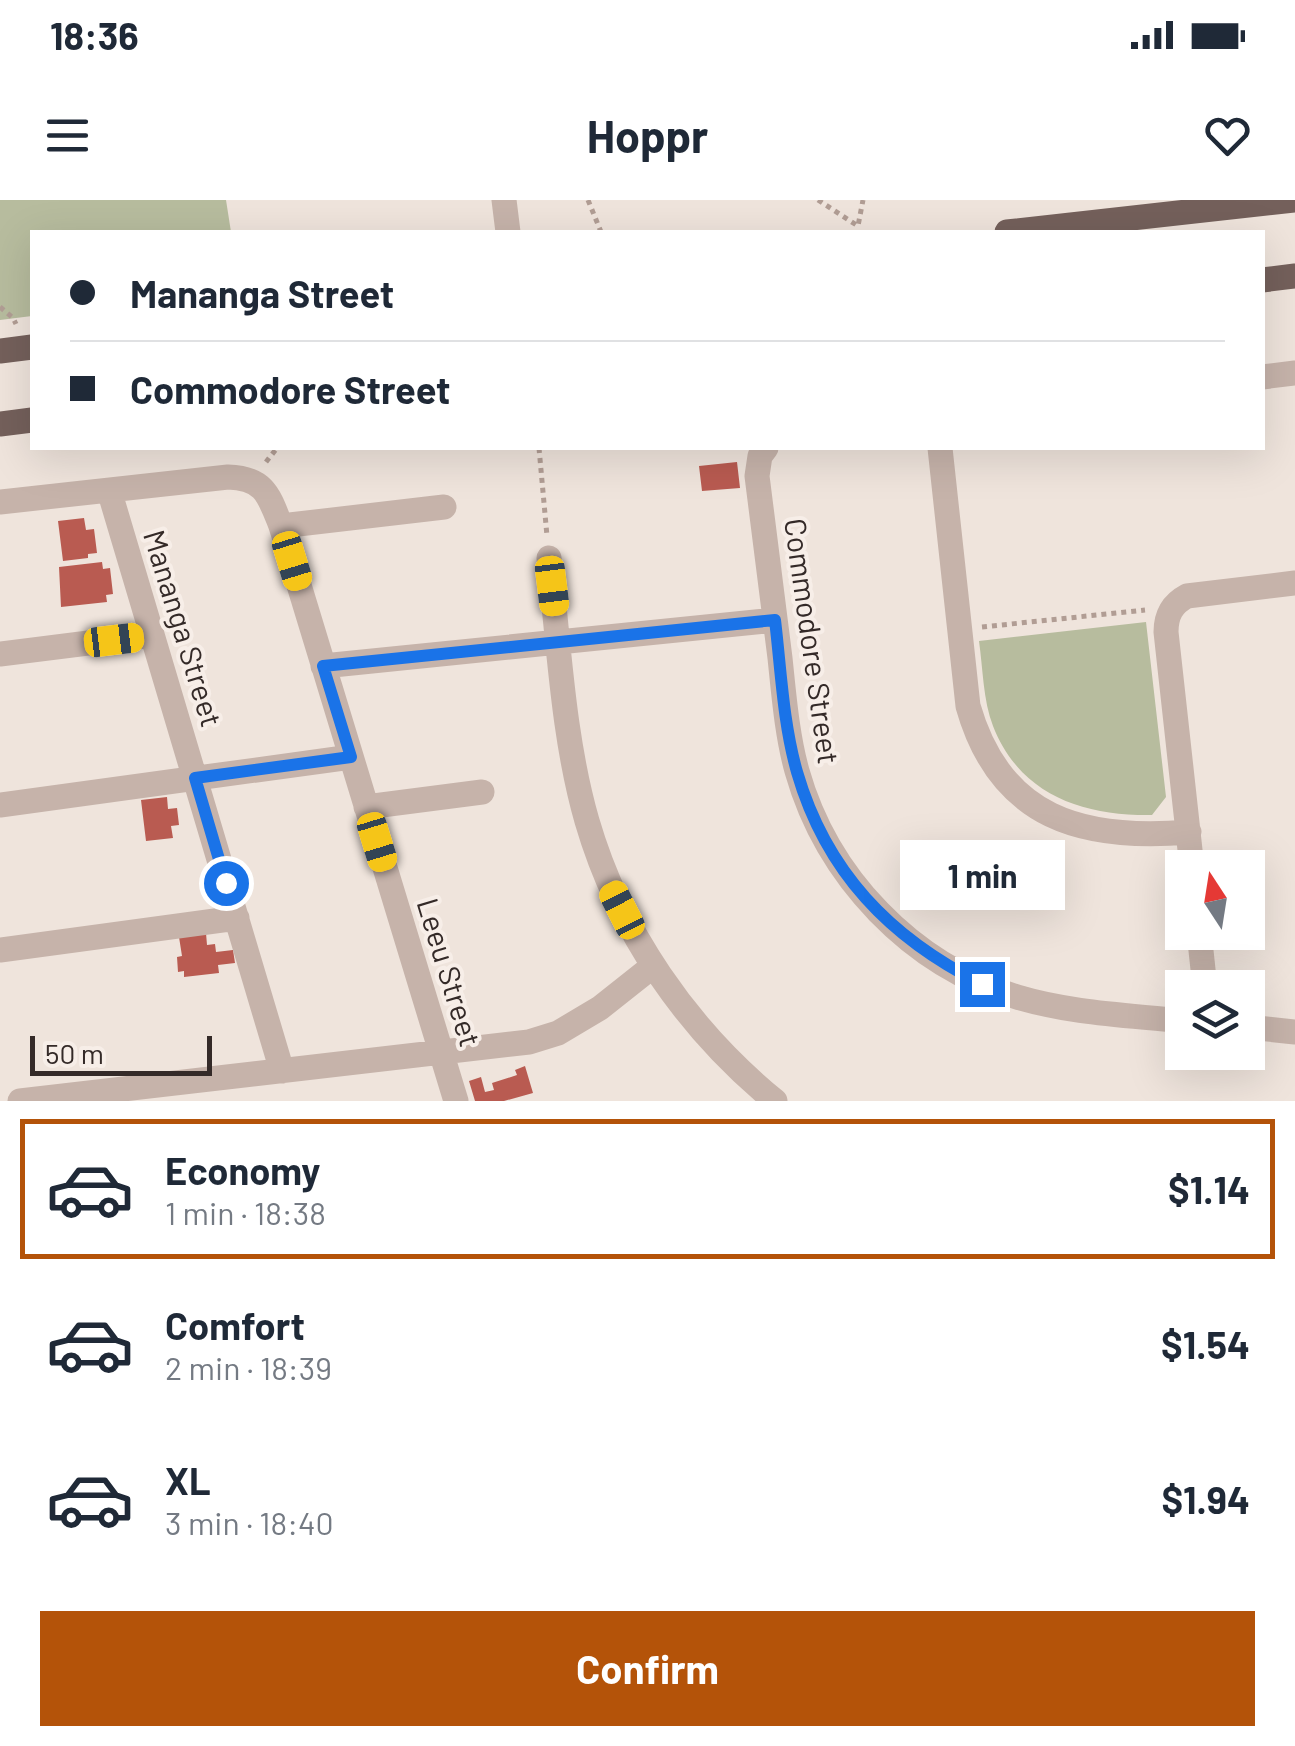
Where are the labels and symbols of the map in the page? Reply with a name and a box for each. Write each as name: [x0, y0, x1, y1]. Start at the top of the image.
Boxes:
street label: Commodore Street: [778, 516, 848, 766]
street label: Mananga Street: [137, 525, 231, 731]
car: [269, 528, 315, 594]
car: [533, 554, 571, 618]
car: [82, 621, 146, 659]
car: [354, 809, 400, 875]
callout: 1 min: [900, 839, 1064, 909]
north arrow: [1165, 850, 1265, 950]
route start: [204, 861, 249, 906]
car: [595, 876, 649, 944]
street label: Leeu Street: [410, 894, 490, 1050]
route end: [960, 962, 1005, 1007]
scale bar: [30, 1031, 212, 1076]

